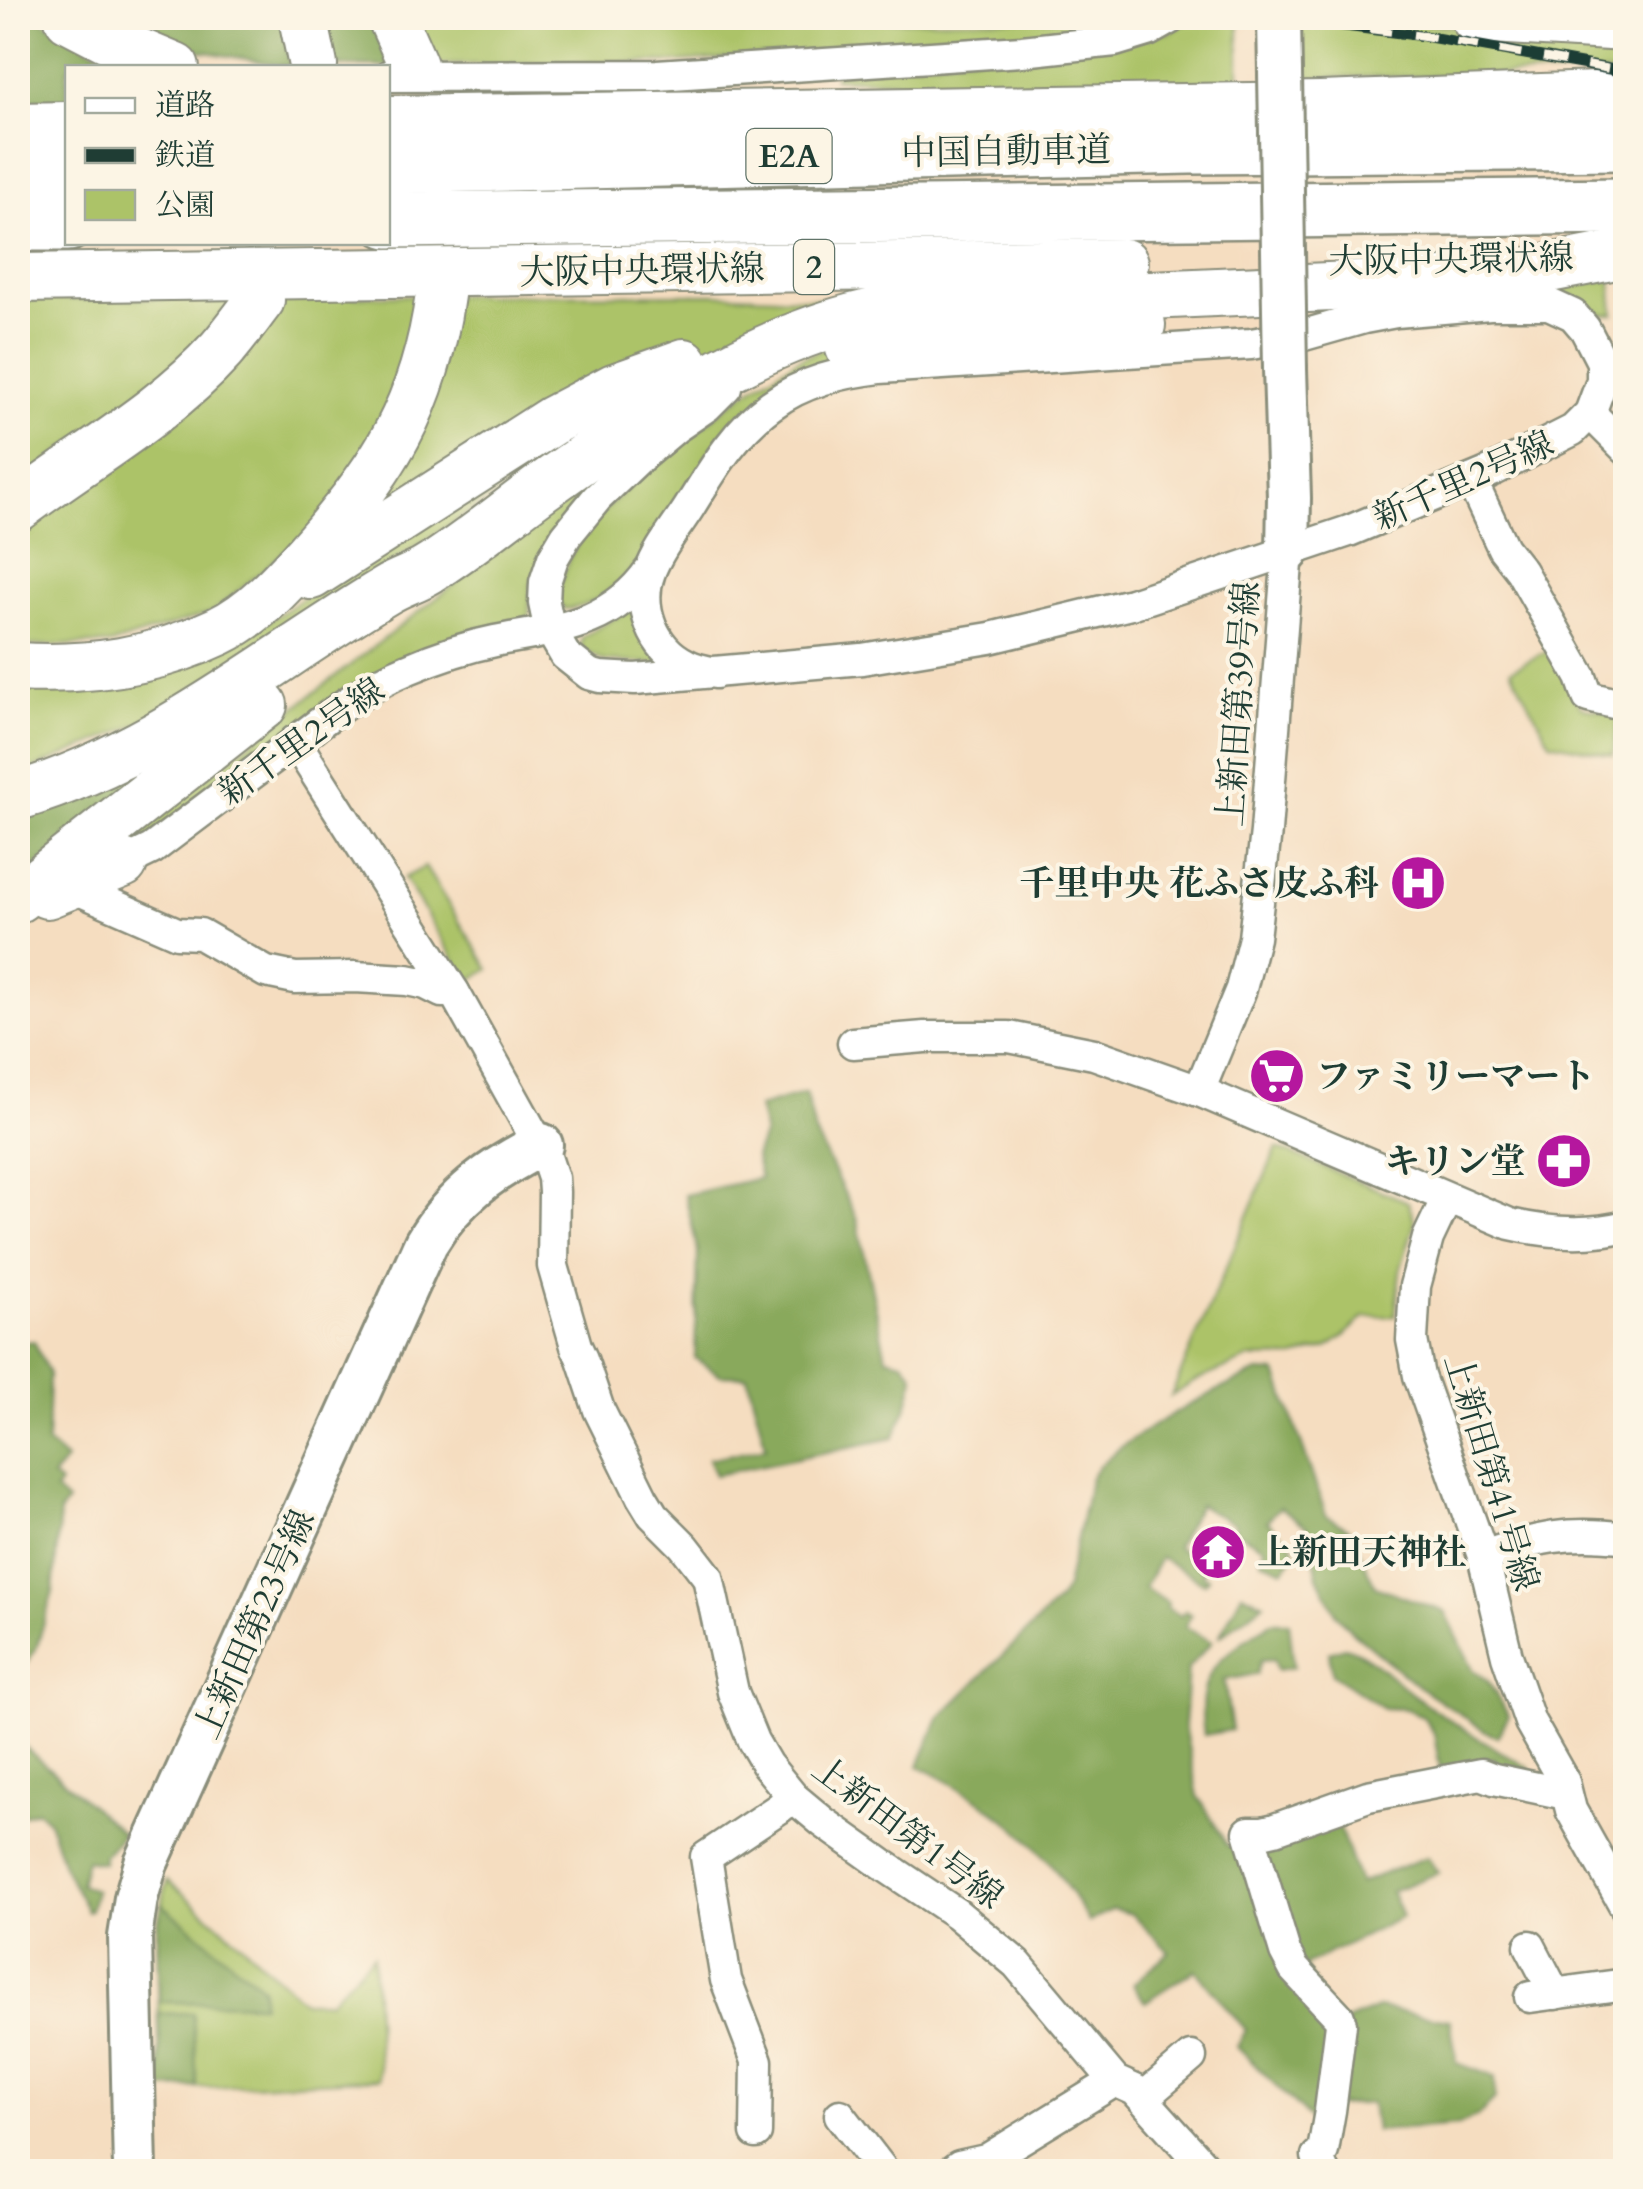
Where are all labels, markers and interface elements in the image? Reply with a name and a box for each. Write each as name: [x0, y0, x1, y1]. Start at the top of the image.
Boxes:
legend: [65, 65, 390, 245]
text: 道路: [155, 85, 215, 126]
street label: 中国自動車道: [901, 126, 1111, 178]
road number: E2A: [746, 129, 832, 183]
text: 鉄道: [155, 135, 215, 176]
text: 公園: [155, 185, 215, 226]
street label: 大阪中央環状線: [1328, 234, 1574, 286]
road number: 2: [794, 240, 834, 294]
street label: 大阪中央環状線: [519, 245, 765, 297]
street label: 新千里2号線: [1366, 420, 1561, 542]
street label: 上新田第39号線: [1206, 580, 1272, 828]
street label: 新千里2号線: [209, 667, 394, 817]
hospital icon: 千里中央 花ふさ皮ふ科: [1388, 853, 1448, 913]
place label: 千里中央 花ふさ皮ふ科: [1020, 860, 1379, 908]
supermarket icon: ファミリーマート: [1247, 1046, 1307, 1106]
place label: ファミリーマート: [1316, 1053, 1595, 1101]
pharmacy icon: キリン堂: [1534, 1131, 1594, 1191]
place label: キリン堂: [1385, 1138, 1525, 1186]
street label: 上新田第41号線: [1432, 1348, 1550, 1597]
street label: 上新田第23号線: [183, 1502, 327, 1746]
temple icon: 上新田天神社: [1188, 1522, 1248, 1582]
place label: 上新田天神社: [1257, 1529, 1467, 1577]
street label: 上新田第1号線: [802, 1745, 1013, 1921]

